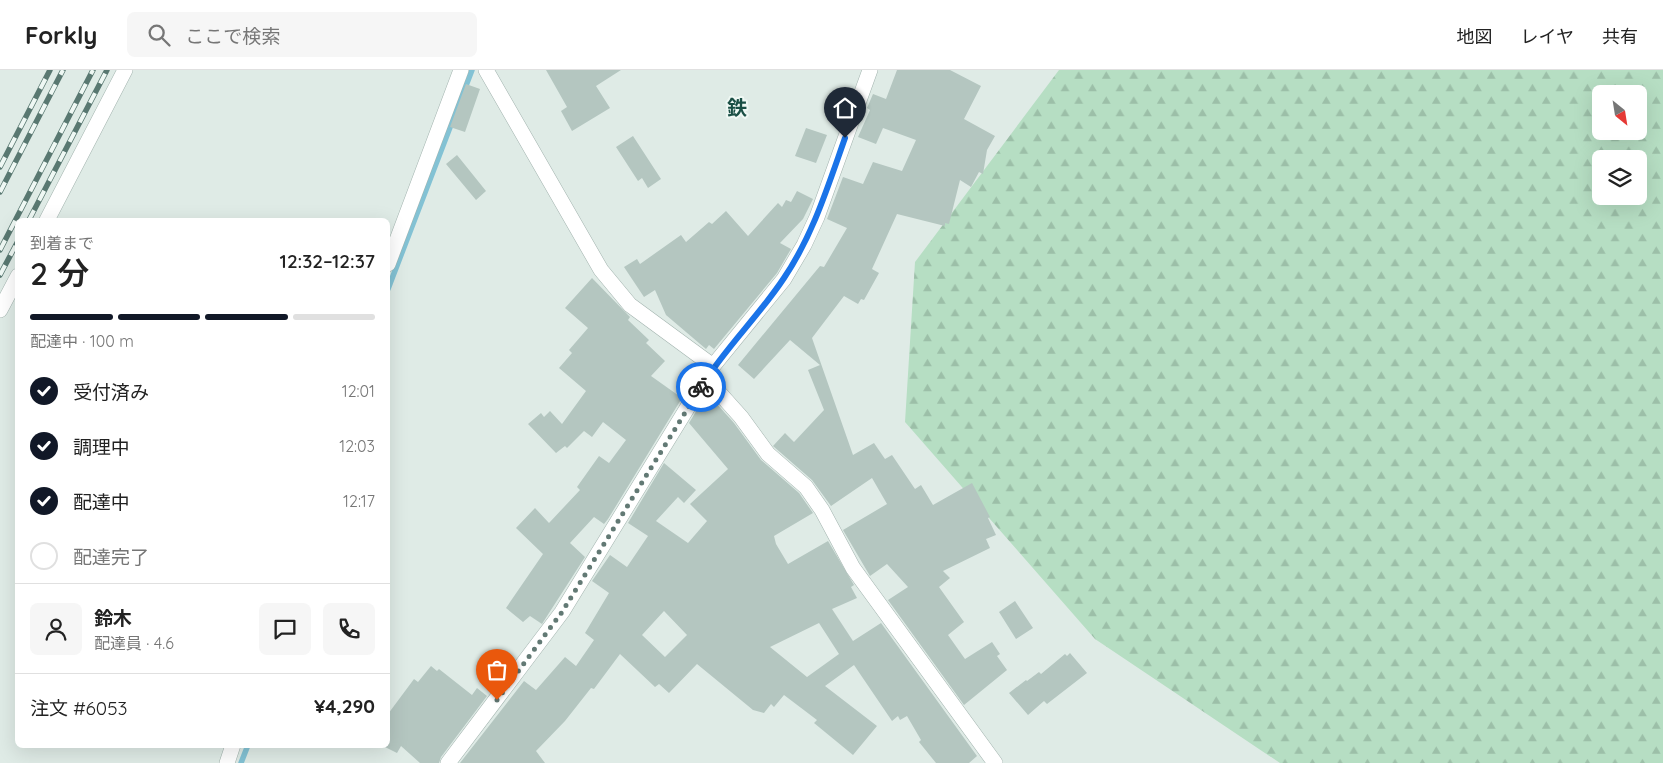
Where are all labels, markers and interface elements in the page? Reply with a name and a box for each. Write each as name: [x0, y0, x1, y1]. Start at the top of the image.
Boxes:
search box: [127, 12, 477, 57]
text: Forkly: [25, 20, 97, 50]
icon: search: [145, 21, 173, 49]
text: ここで検索: [185, 24, 280, 48]
text: 地図: [1457, 25, 1493, 48]
text: レイヤ: [1521, 25, 1574, 48]
text: 共有: [1602, 25, 1638, 48]
north arrow: [1592, 85, 1648, 140]
map controls: [1592, 85, 1647, 205]
pin: [824, 87, 866, 138]
icon: home: [831, 94, 859, 122]
district label: 鉄: [727, 95, 747, 120]
button: layers: [1592, 150, 1647, 205]
text: 到着まで: [30, 233, 94, 253]
text: 12:32–12:37: [280, 249, 375, 273]
text: 2 分: [30, 253, 89, 293]
text: 配達中 · 100 m: [30, 331, 134, 351]
courier: [676, 362, 726, 412]
icon: bike: [687, 373, 715, 401]
icon: check: [30, 377, 58, 405]
text: 受付済み: [73, 380, 149, 404]
text: 12:01: [342, 381, 375, 401]
icon: check: [30, 432, 58, 460]
text: 調理中: [73, 435, 130, 459]
text: 12:03: [339, 436, 375, 456]
icon: check: [30, 487, 58, 515]
text: 配達中: [73, 490, 130, 514]
text: 12:17: [343, 491, 375, 511]
text: 配達完了: [73, 545, 149, 569]
button: person: [30, 603, 82, 655]
button: chat: [259, 603, 311, 655]
button: phone: [323, 603, 375, 655]
text: 鈴木: [94, 606, 132, 630]
text: 配達員 · 4.6: [94, 633, 174, 653]
pin: [476, 649, 518, 700]
icon: bag: [483, 656, 511, 684]
text: ¥4,290: [314, 694, 375, 718]
text: 注文 #6053: [30, 696, 127, 720]

